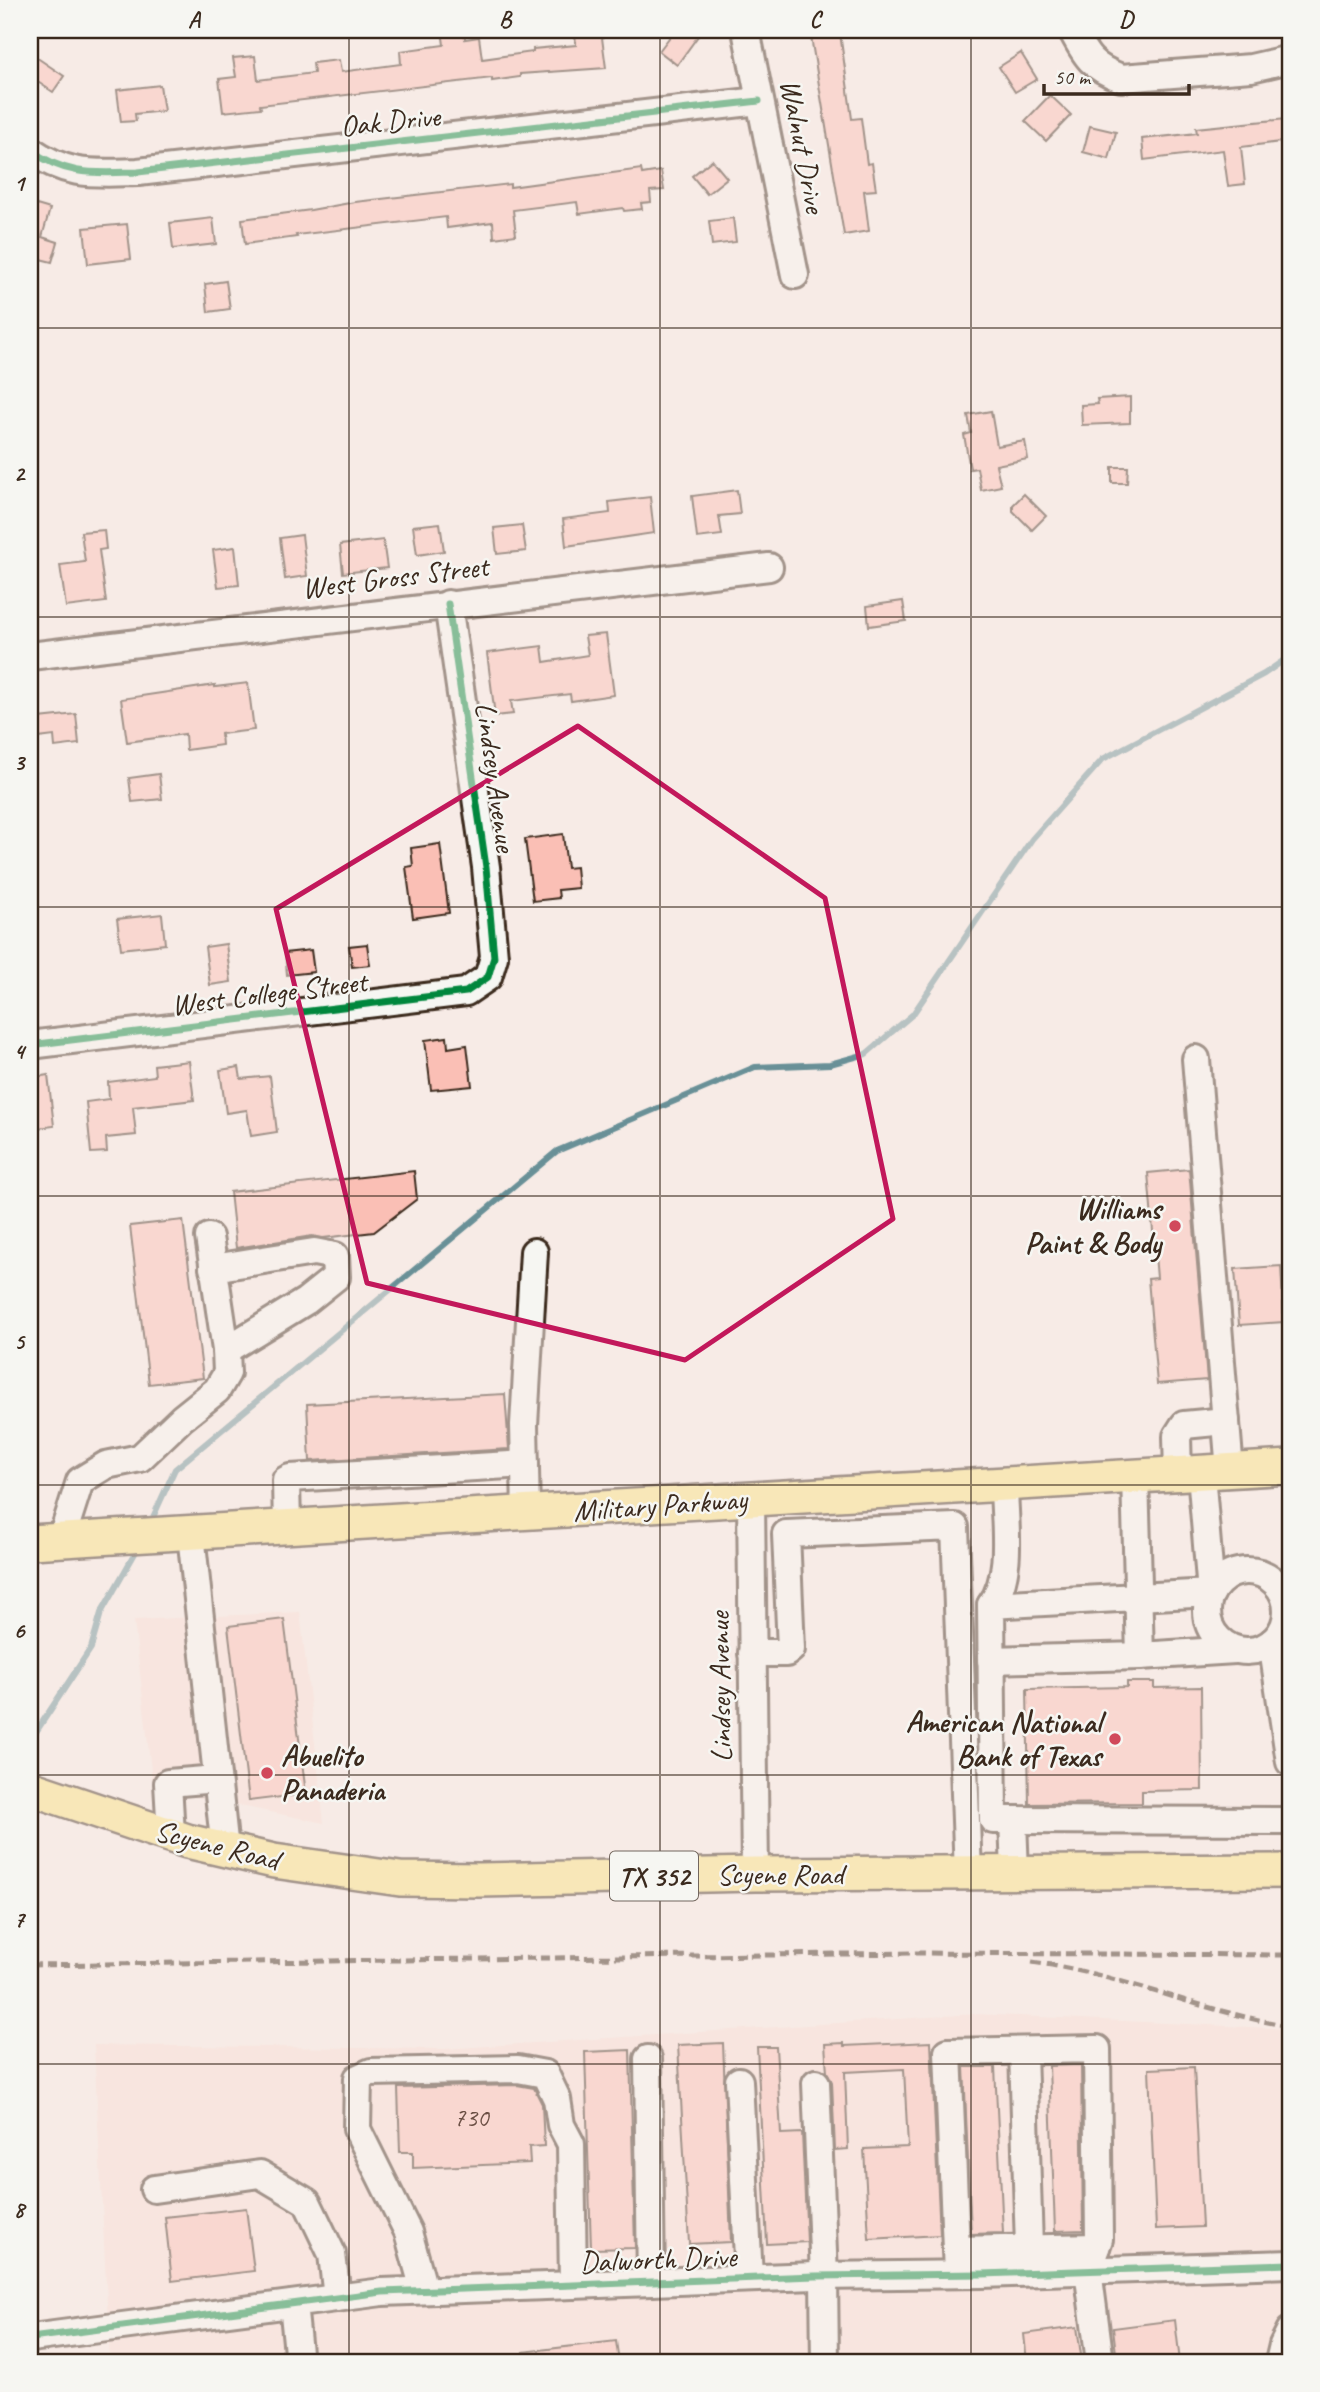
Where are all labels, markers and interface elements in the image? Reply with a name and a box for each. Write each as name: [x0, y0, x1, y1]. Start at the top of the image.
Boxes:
text: A: [188, 5, 202, 34]
text: B: [499, 5, 513, 34]
text: C: [810, 5, 824, 34]
text: D: [1119, 5, 1135, 34]
scale bar: [1044, 52, 1189, 96]
text: 50 m: [1054, 64, 1092, 90]
street label: Walnut Drive: [771, 76, 835, 218]
street label: Oak Drive: [338, 97, 444, 145]
text: 1: [14, 169, 27, 198]
text: 2: [14, 459, 27, 488]
street label: West Gross Street: [300, 546, 493, 607]
street label: Lindsey Avenue: [467, 700, 526, 856]
text: 3: [14, 748, 27, 777]
street label: West College Street: [169, 962, 372, 1024]
text: 4: [14, 1037, 27, 1066]
place label: Williams Paint & Body: [1025, 1190, 1164, 1263]
marker: Williams Paint & Body: [1167, 1218, 1183, 1234]
text: 5: [14, 1327, 26, 1356]
street label: Military Parkway: [572, 1480, 750, 1530]
street label: Lindsey Avenue: [700, 1609, 740, 1763]
text: 6: [14, 1616, 27, 1645]
place label: American National Bank of Texas: [906, 1703, 1107, 1775]
marker: American National Bank of Texas: [1107, 1731, 1123, 1747]
place label: Abuelito Panaderia: [281, 1737, 387, 1809]
marker: Abuelito Panaderia: [259, 1765, 275, 1781]
street label: Scyene Road: [151, 1811, 287, 1880]
road number: TX 352: [610, 1852, 698, 1900]
street label: Scyene Road: [717, 1855, 847, 1893]
text: 7: [14, 1905, 27, 1934]
house number: 730: [453, 2101, 491, 2134]
text: 8: [14, 2195, 27, 2224]
street label: Dalworth Drive: [579, 2237, 739, 2281]

